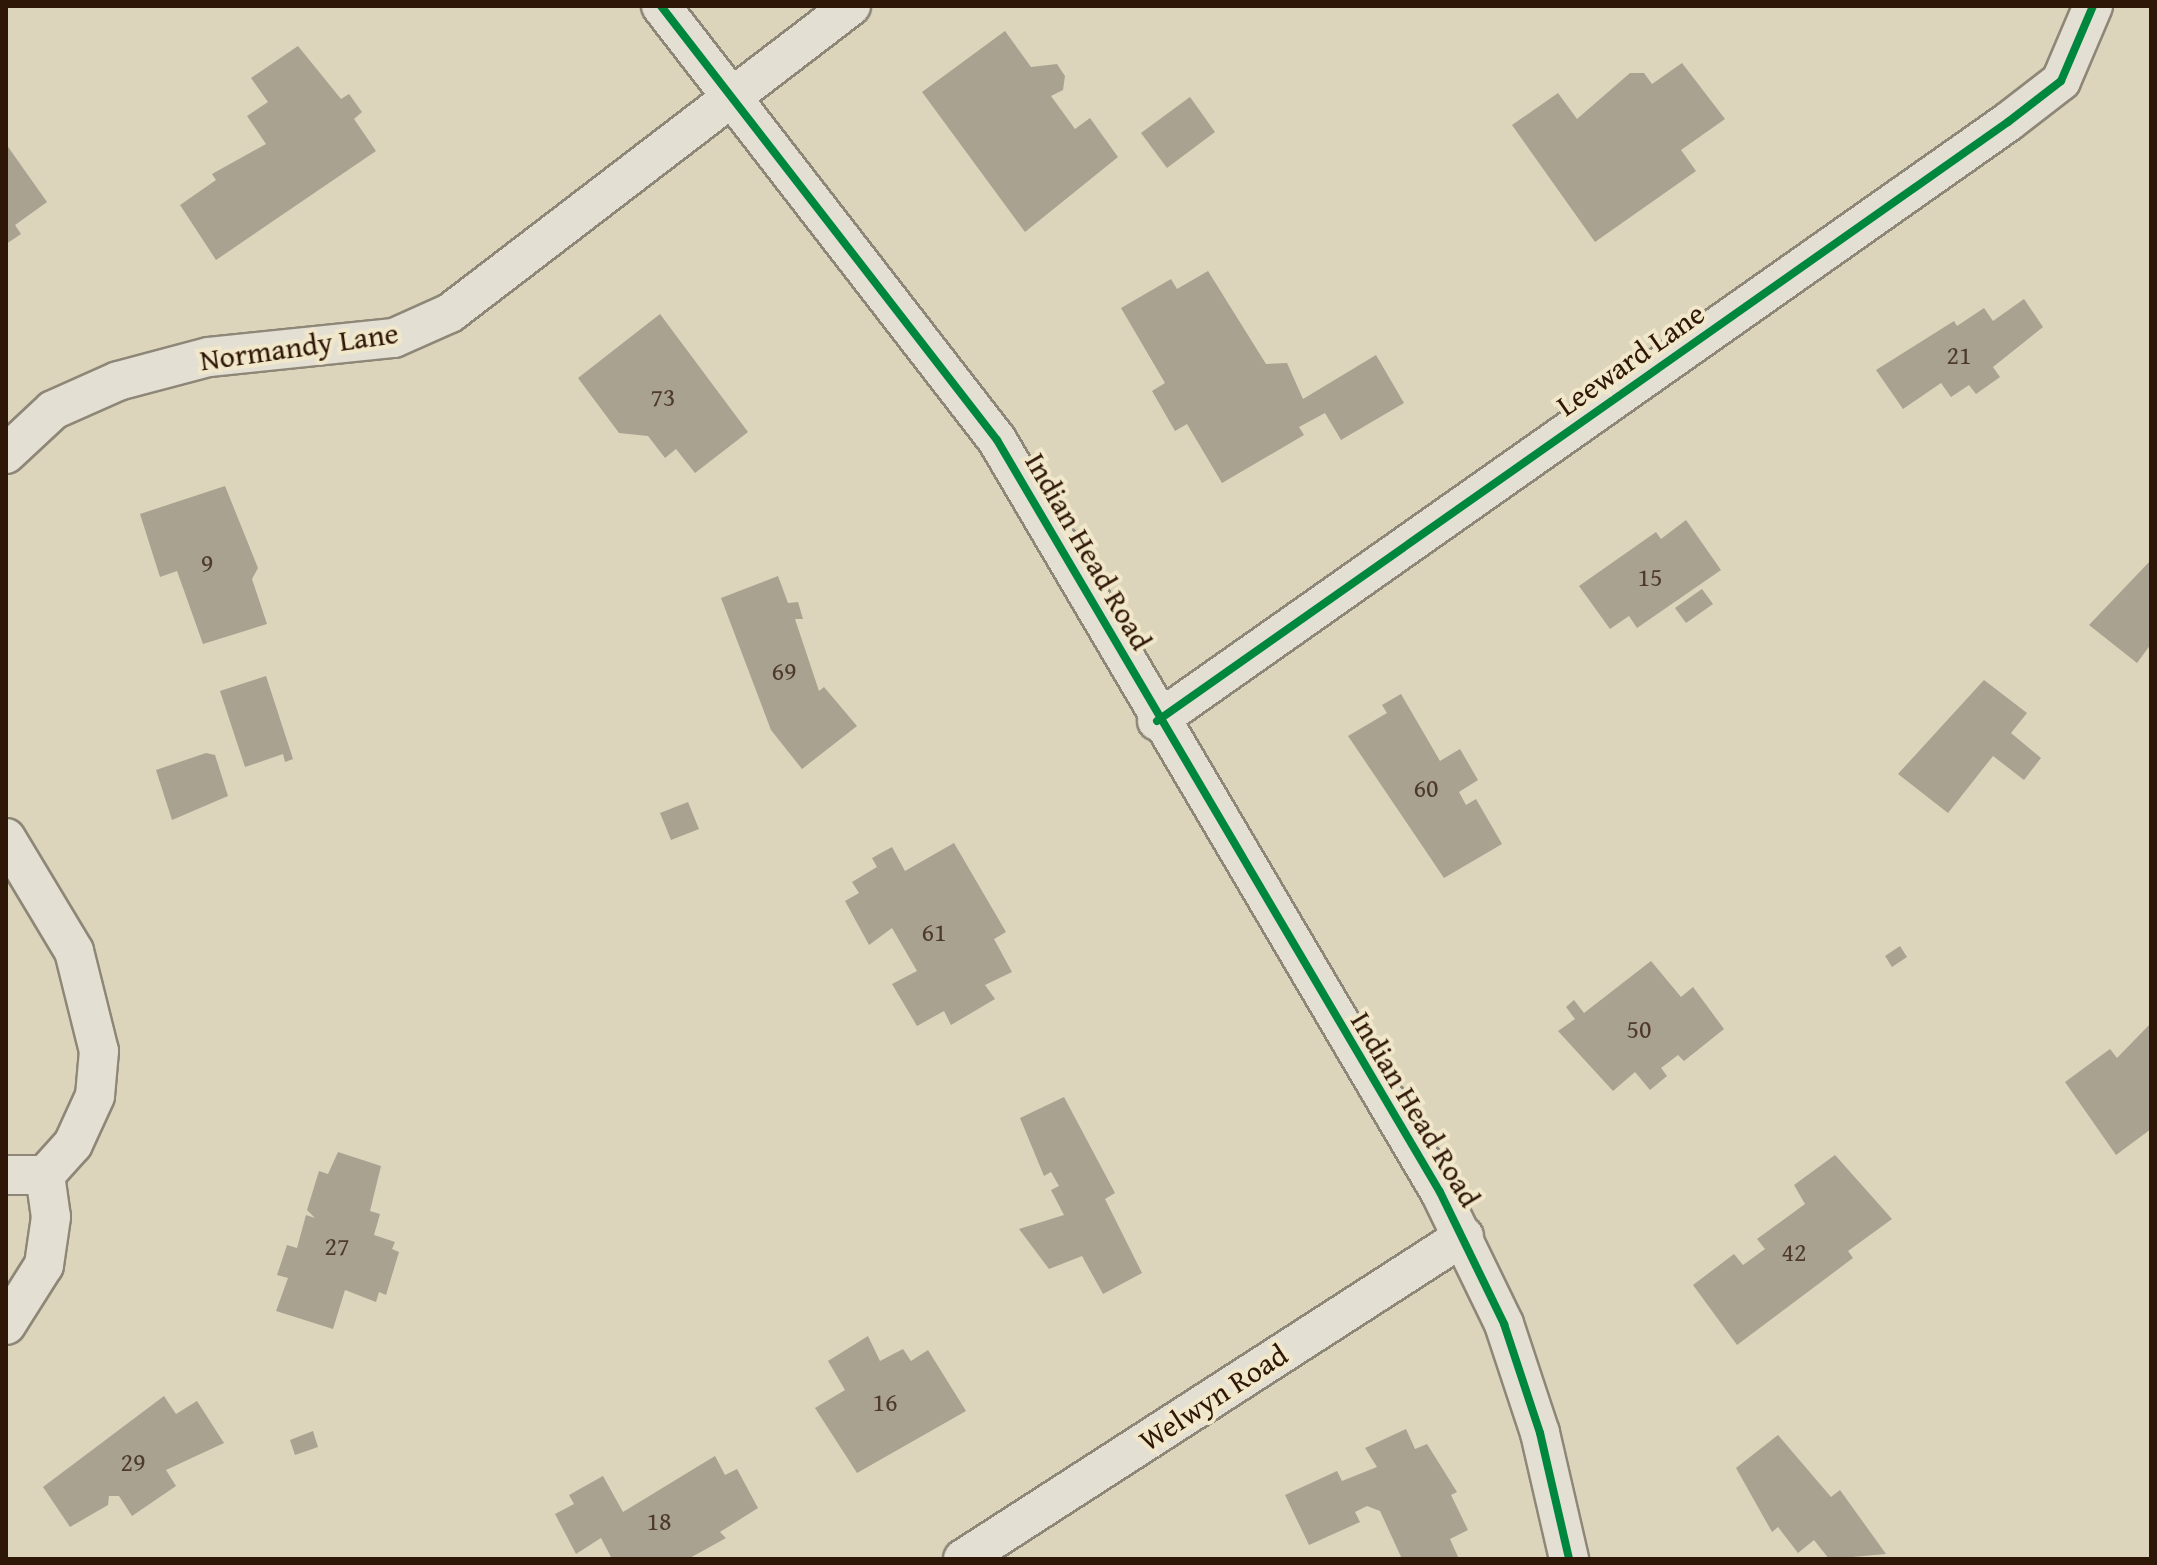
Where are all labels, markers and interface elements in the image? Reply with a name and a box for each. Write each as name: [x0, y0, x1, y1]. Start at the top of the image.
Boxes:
street label: Leeward Lane: [1549, 295, 1711, 423]
street label: Normandy Lane: [197, 314, 401, 378]
house number: 21: [1946, 339, 1972, 371]
house number: 73: [650, 381, 676, 413]
street label: Indian Head Road: [1018, 446, 1160, 656]
house number: 9: [201, 547, 213, 579]
house number: 15: [1637, 561, 1663, 593]
house number: 69: [771, 655, 797, 687]
house number: 60: [1413, 772, 1439, 804]
house number: 61: [921, 916, 947, 948]
street label: Indian Head Road: [1343, 1005, 1489, 1213]
house number: 50: [1626, 1013, 1652, 1045]
house number: 27: [324, 1230, 350, 1262]
house number: 42: [1781, 1236, 1807, 1268]
street label: Welwyn Road: [1132, 1336, 1294, 1458]
house number: 16: [872, 1386, 898, 1418]
house number: 29: [120, 1446, 146, 1478]
house number: 18: [646, 1505, 672, 1537]

